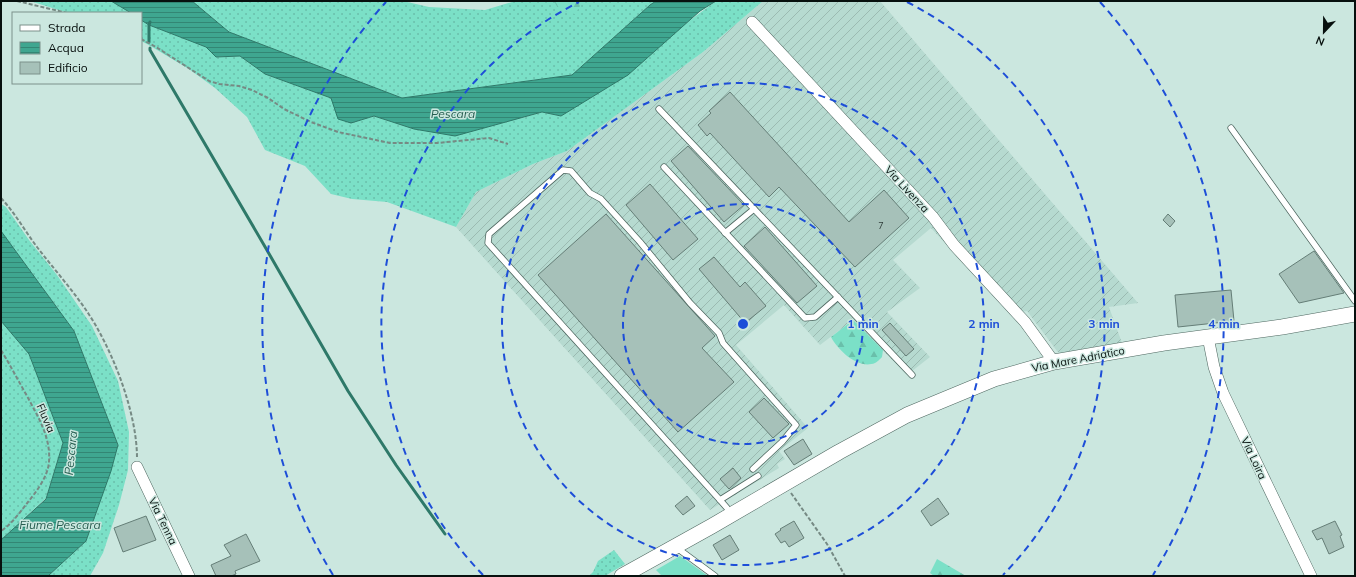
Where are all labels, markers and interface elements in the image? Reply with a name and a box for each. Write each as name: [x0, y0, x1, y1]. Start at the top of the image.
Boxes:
legend: [12, 12, 142, 84]
north arrow: [1304, 12, 1344, 52]
text: Strada: [48, 20, 86, 35]
text: N: [1314, 33, 1327, 49]
text: Acqua: [48, 40, 84, 55]
text: Edificio: [48, 60, 88, 75]
water label: Pescara: [431, 106, 475, 121]
street label: Via Livenza: [882, 163, 932, 215]
house number: 7: [878, 220, 884, 231]
text: 1 min: [847, 316, 879, 331]
text: 2 min: [968, 316, 1000, 331]
text: 3 min: [1088, 316, 1120, 331]
text: 4 min: [1208, 316, 1240, 331]
centre of rings: [736, 317, 750, 331]
street label: Via Mare Adriatico: [1030, 343, 1126, 375]
street label: Fluvia: [33, 401, 59, 435]
water label: Pescara: [61, 430, 80, 476]
street label: Via Loira: [1238, 435, 1270, 481]
street label: Via Tenna: [146, 495, 180, 547]
water label: Fiume Pescara: [19, 517, 101, 532]

